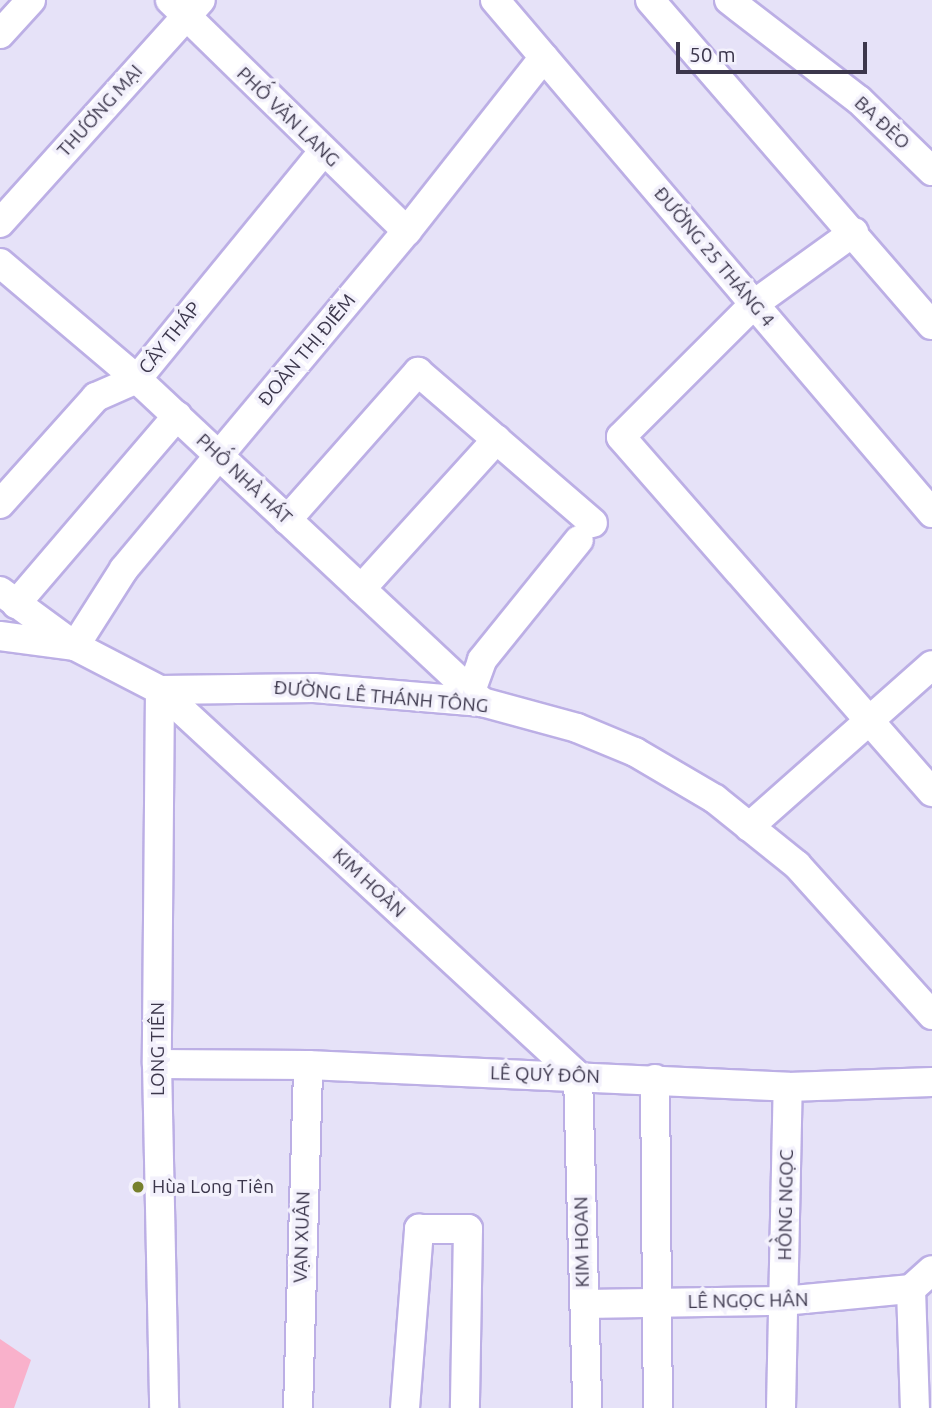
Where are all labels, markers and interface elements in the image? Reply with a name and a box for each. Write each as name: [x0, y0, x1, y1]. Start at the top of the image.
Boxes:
scale bar: [680, 28, 871, 72]
text: 50 m: [689, 42, 736, 66]
street label: THƯƠNG MẠI: [53, 60, 147, 162]
street label: PHỐ VĂN LANG: [232, 62, 344, 172]
street label: BA ĐÈO: [850, 92, 914, 154]
street label: ĐƯỜNG 25 THÁNG 4: [649, 182, 779, 332]
street label: ĐOÀN THỊ ĐIỂM: [254, 289, 360, 411]
street label: CÂY THÁP: [134, 297, 206, 379]
street label: PHỐ NHÀ HÁT: [191, 429, 297, 529]
street label: ĐƯỜNG LÊ THÁNH TÔNG: [273, 676, 489, 718]
street label: KIM HOÀN: [328, 844, 410, 922]
street label: LONG TIÊN: [147, 1002, 169, 1096]
street label: LÊ QUÝ ĐÔN: [490, 1062, 600, 1088]
street label: HỒNG NGỌC: [774, 1149, 798, 1261]
place label: Hùa Long Tiên: [152, 1176, 274, 1198]
marker: Hùa Long Tiên: [130, 1179, 146, 1195]
street label: VẠN XUÂN: [289, 1191, 315, 1283]
street label: KIM HOAN: [570, 1196, 594, 1288]
street label: LÊ NGỌC HÂN: [687, 1289, 809, 1313]

